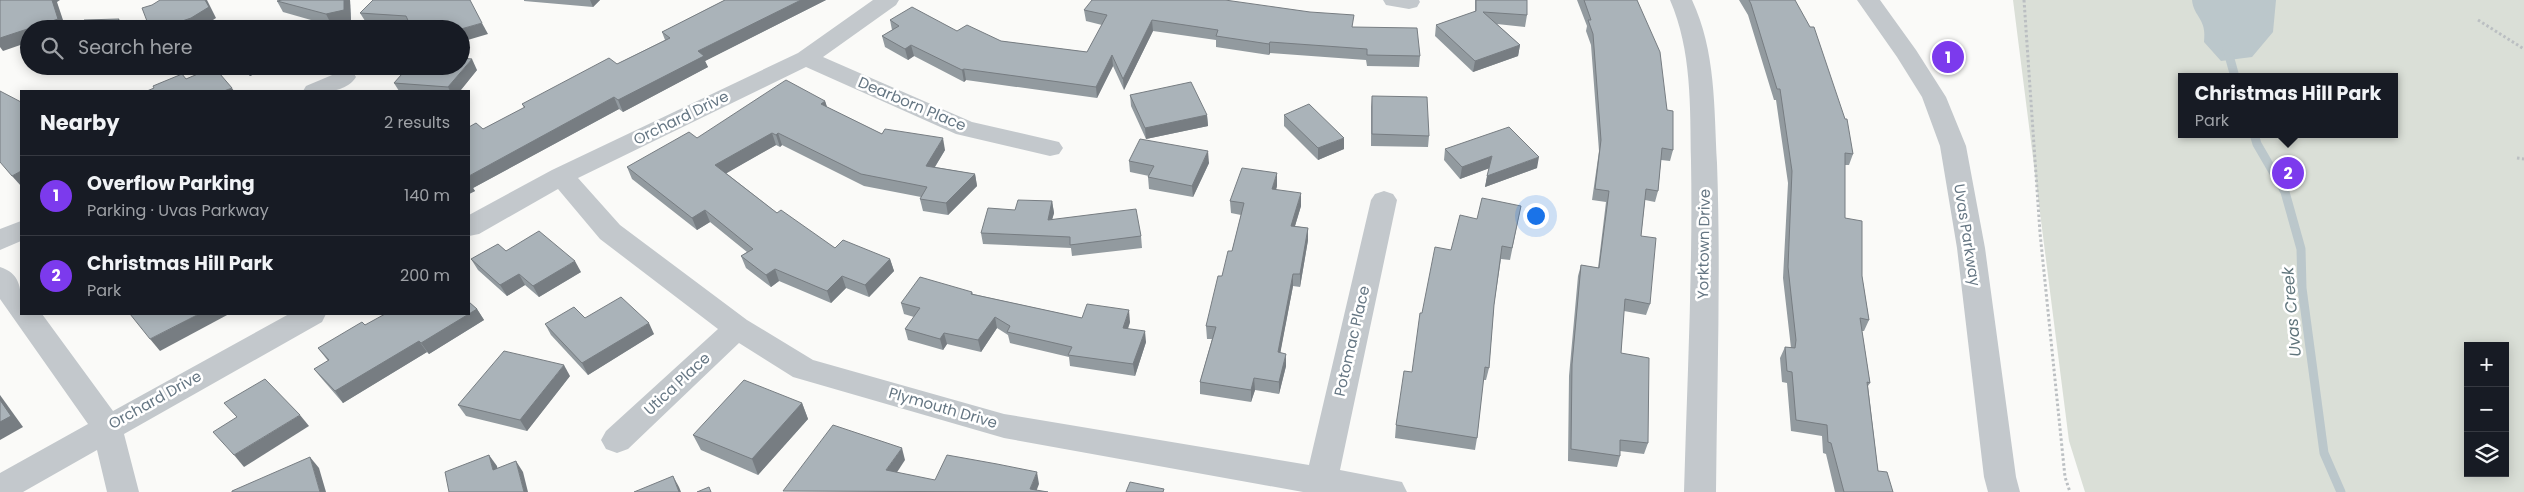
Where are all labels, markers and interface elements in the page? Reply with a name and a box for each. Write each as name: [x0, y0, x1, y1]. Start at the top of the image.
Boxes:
search box: [20, 20, 470, 75]
icon: search: [38, 34, 66, 62]
text: Search here: [78, 34, 192, 61]
pin: 1: [1932, 38, 1964, 76]
street label: Dearborn Place: [855, 71, 969, 136]
popup: [2178, 73, 2398, 138]
text: Christmas Hill Park: [2195, 80, 2381, 107]
street label: Orchard Drive: [630, 85, 732, 150]
text: Nearby: [40, 108, 120, 137]
text: Park: [2195, 109, 2229, 132]
text: 2 results: [384, 111, 450, 134]
pin: 2: [2272, 154, 2304, 192]
text: Overflow Parking: [87, 170, 255, 197]
street label: Uvas Parkway: [1949, 182, 1986, 288]
text: 1: [53, 184, 59, 207]
text: 140 m: [404, 184, 450, 207]
street label: Yorktown Drive: [1692, 189, 1715, 299]
text: Parking · Uvas Parkway: [87, 199, 269, 222]
your location: [1523, 203, 1549, 229]
text: Christmas Hill Park: [87, 250, 273, 277]
text: 2: [51, 264, 61, 287]
text: 200 m: [400, 264, 450, 287]
water label: Uvas Creek: [2276, 265, 2307, 358]
text: Park: [87, 279, 121, 302]
street label: Potomac Place: [1329, 283, 1374, 398]
map controls: [2464, 342, 2509, 477]
button: +: [2464, 342, 2509, 387]
street label: Utica Place: [639, 347, 714, 420]
street label: Orchard Drive: [104, 365, 205, 434]
street label: Plymouth Drive: [886, 382, 1000, 433]
button: −: [2464, 387, 2509, 432]
button: layers: [2464, 432, 2509, 477]

